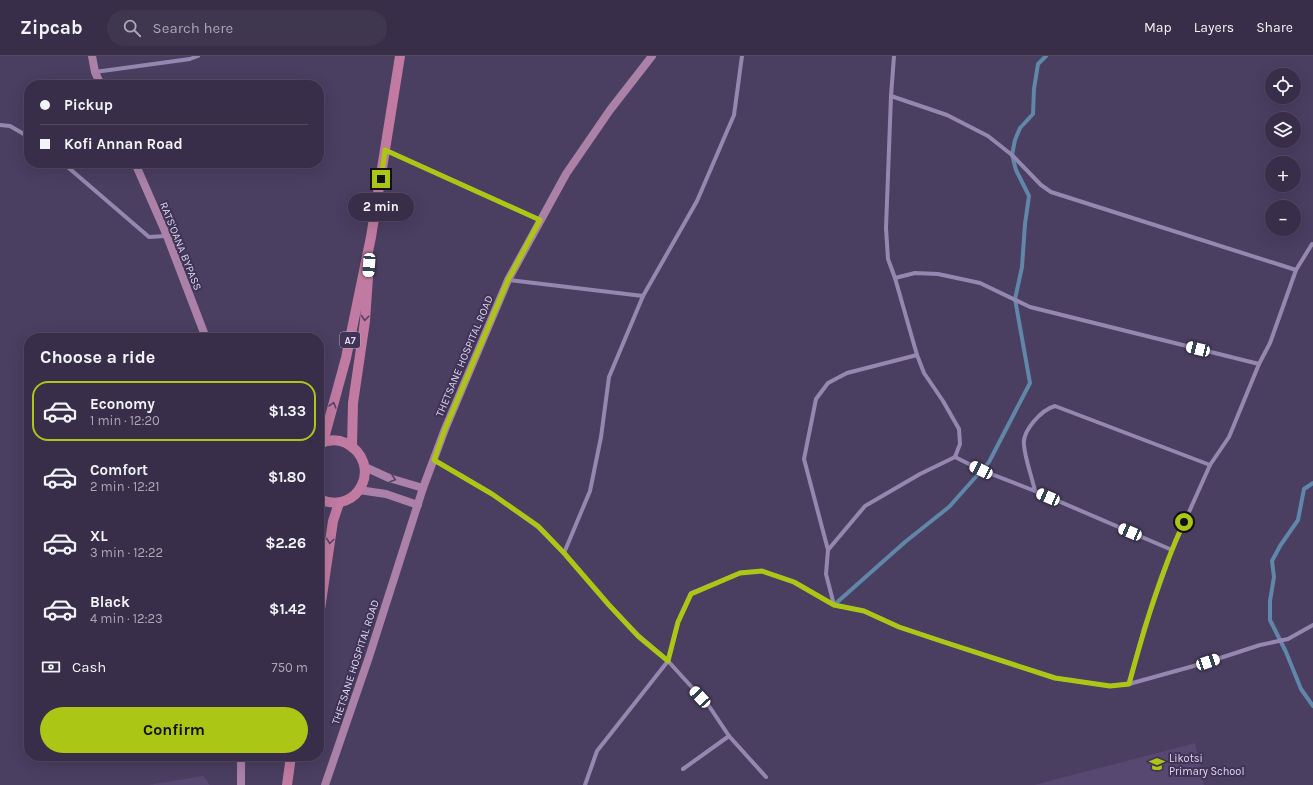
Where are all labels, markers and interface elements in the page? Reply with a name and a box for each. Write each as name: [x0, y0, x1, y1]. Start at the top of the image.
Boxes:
search box: [107, 10, 387, 46]
text: Zipcab: [20, 17, 83, 39]
icon: search: [121, 17, 143, 39]
text: Search here: [153, 19, 233, 37]
text: Map: [1144, 19, 1172, 36]
text: Layers: [1194, 19, 1234, 36]
text: Share: [1256, 19, 1293, 36]
map controls: [1265, 68, 1301, 236]
button: locate: [1265, 68, 1301, 104]
text: Pickup: [64, 96, 113, 114]
button: layers: [1265, 112, 1301, 148]
text: Kofi Annan Road: [64, 135, 183, 153]
button: +: [1265, 156, 1301, 192]
route end: [372, 170, 390, 188]
callout: 2 min: [348, 193, 414, 221]
text: 2 min: [363, 199, 399, 214]
street label: RATS'OANA BYPASS: [157, 200, 204, 292]
button: −: [1265, 200, 1301, 236]
car: [362, 253, 376, 277]
street label: THETSANE HOSPITAL ROAD: [433, 294, 496, 419]
one-way arrow: [361, 315, 370, 321]
road number: A7: [340, 332, 360, 348]
car: [1185, 340, 1211, 358]
text: Choose a ride: [40, 346, 155, 368]
icon: car: [42, 393, 78, 429]
text: Economy: [90, 395, 155, 413]
text: $1.33: [268, 402, 306, 420]
one-way arrow: [328, 402, 337, 409]
text: 1 min · 12:20: [90, 413, 160, 428]
icon: car: [42, 459, 78, 495]
car: [968, 459, 994, 481]
text: Comfort: [90, 461, 148, 479]
text: $1.80: [268, 468, 306, 486]
one-way arrow: [390, 474, 397, 483]
text: 2 min · 12:21: [90, 479, 160, 494]
car: [1035, 487, 1061, 507]
route start: [1175, 513, 1193, 531]
car: [1117, 522, 1143, 542]
icon: car: [42, 525, 78, 561]
text: XL: [90, 527, 108, 545]
text: $2.26: [265, 534, 306, 552]
one-way arrow: [326, 538, 335, 544]
text: 3 min · 12:22: [90, 545, 163, 560]
icon: car: [42, 591, 78, 627]
text: Black: [90, 593, 130, 611]
street label: THETSANE HOSPITAL ROAD: [329, 598, 382, 726]
text: $1.42: [269, 600, 306, 618]
text: 4 min · 12:23: [90, 611, 163, 626]
car: [1195, 652, 1221, 672]
icon: cash: [40, 656, 62, 678]
text: Cash: [72, 658, 106, 676]
text: 750 m: [272, 660, 308, 675]
car: [687, 684, 713, 710]
button: Confirm: [40, 707, 308, 753]
place label: Likotsi Primary School: [1169, 752, 1244, 778]
school or university icon: Likotsi Primary School: [1148, 755, 1166, 773]

